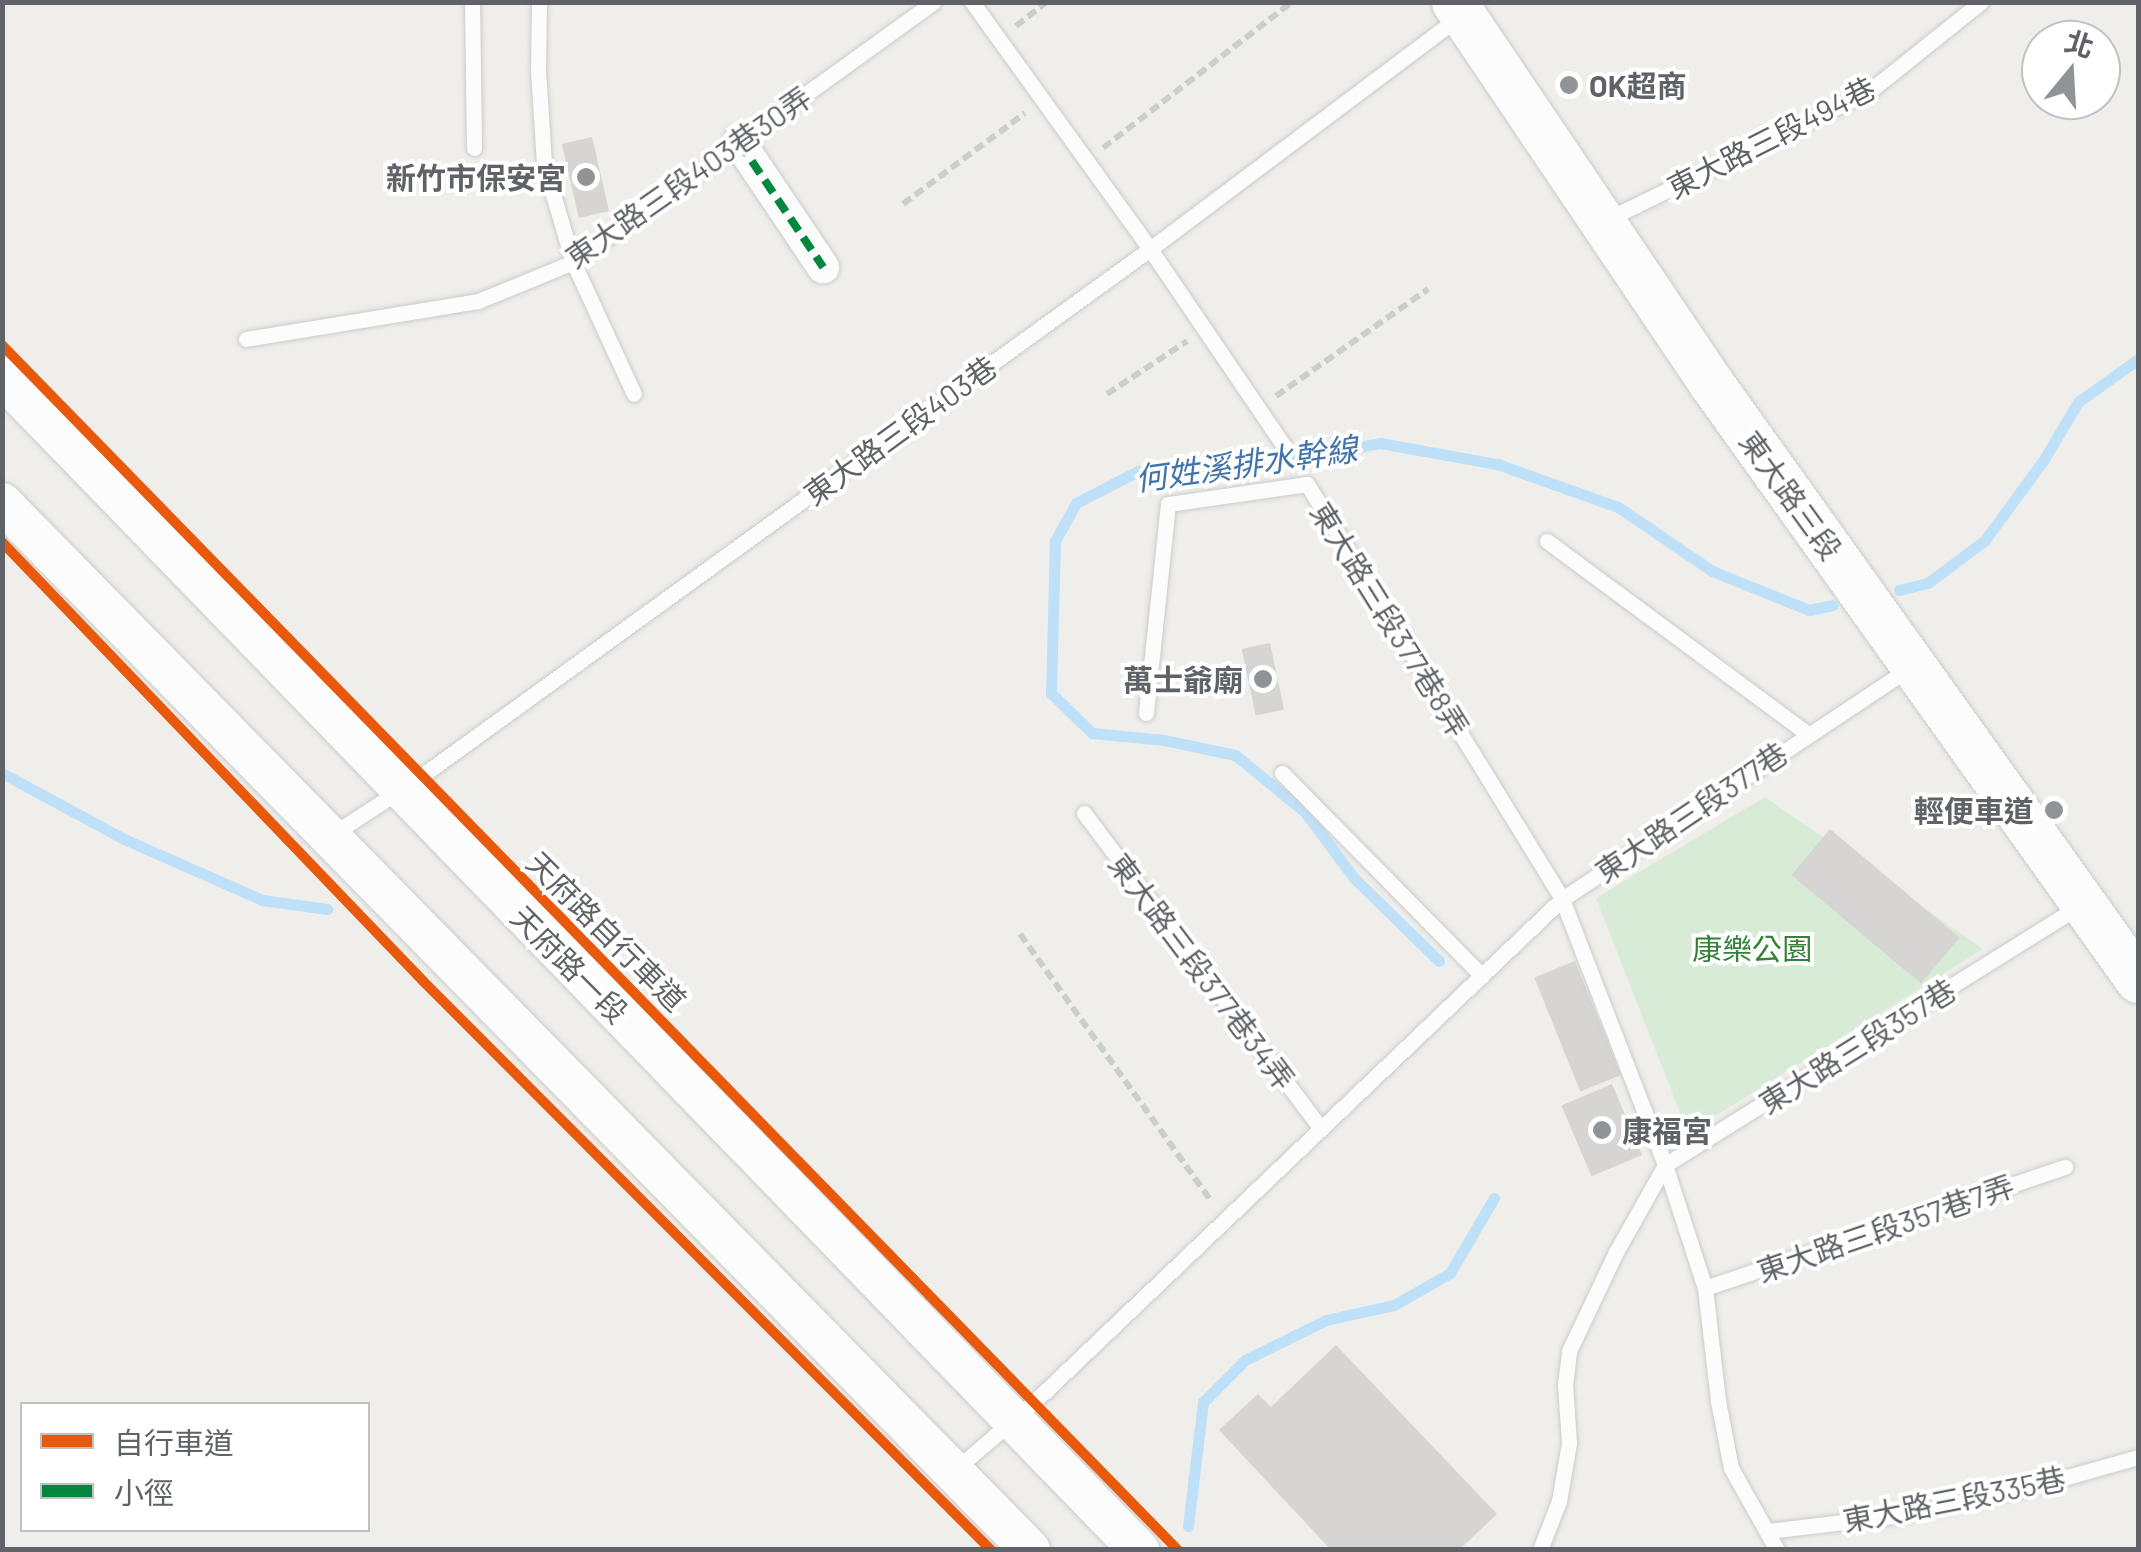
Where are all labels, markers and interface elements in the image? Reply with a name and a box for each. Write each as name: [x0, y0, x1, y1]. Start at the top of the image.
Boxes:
north arrow: [2021, 20, 2121, 120]
text: 北: [2061, 23, 2098, 64]
place label: OK超商: [1589, 67, 1686, 103]
street label: 東大路三段494巷: [1661, 69, 1881, 205]
marker: OK超商: [1558, 74, 1580, 96]
street label: 東大路三段403巷30弄: [558, 79, 818, 275]
place label: 新竹市保安宮: [386, 159, 566, 195]
marker: 新竹市保安宮: [575, 166, 597, 188]
street label: 東大路三段403巷: [797, 348, 1003, 512]
street label: 東大路三段: [1732, 424, 1850, 566]
water label: 何姓溪排水幹線: [1132, 428, 1360, 498]
street label: 東大路三段377巷8弄: [1303, 495, 1477, 743]
place label: 萬士爺廟: [1123, 661, 1243, 697]
marker: 萬士爺廟: [1252, 668, 1274, 690]
street label: 東大路三段377巷: [1588, 734, 1794, 890]
place label: 輕便車道: [1914, 792, 2034, 828]
marker: 輕便車道: [2043, 799, 2065, 821]
street label: 天府路自行車道: [520, 844, 694, 1018]
street label: 東大路三段377巷34弄: [1102, 846, 1302, 1096]
street label: 天府路一段: [504, 898, 636, 1030]
park label: 康樂公園: [1692, 930, 1812, 966]
street label: 東大路三段357巷: [1752, 971, 1962, 1121]
place label: 康福宮: [1622, 1112, 1712, 1148]
marker: 康福宮: [1591, 1119, 1613, 1141]
street label: 東大路三段357巷7弄: [1752, 1167, 2018, 1289]
legend: [20, 1402, 370, 1532]
text: 自行車道: [114, 1424, 234, 1460]
street label: 東大路三段335巷: [1839, 1460, 2069, 1538]
text: 小徑: [114, 1474, 174, 1510]

